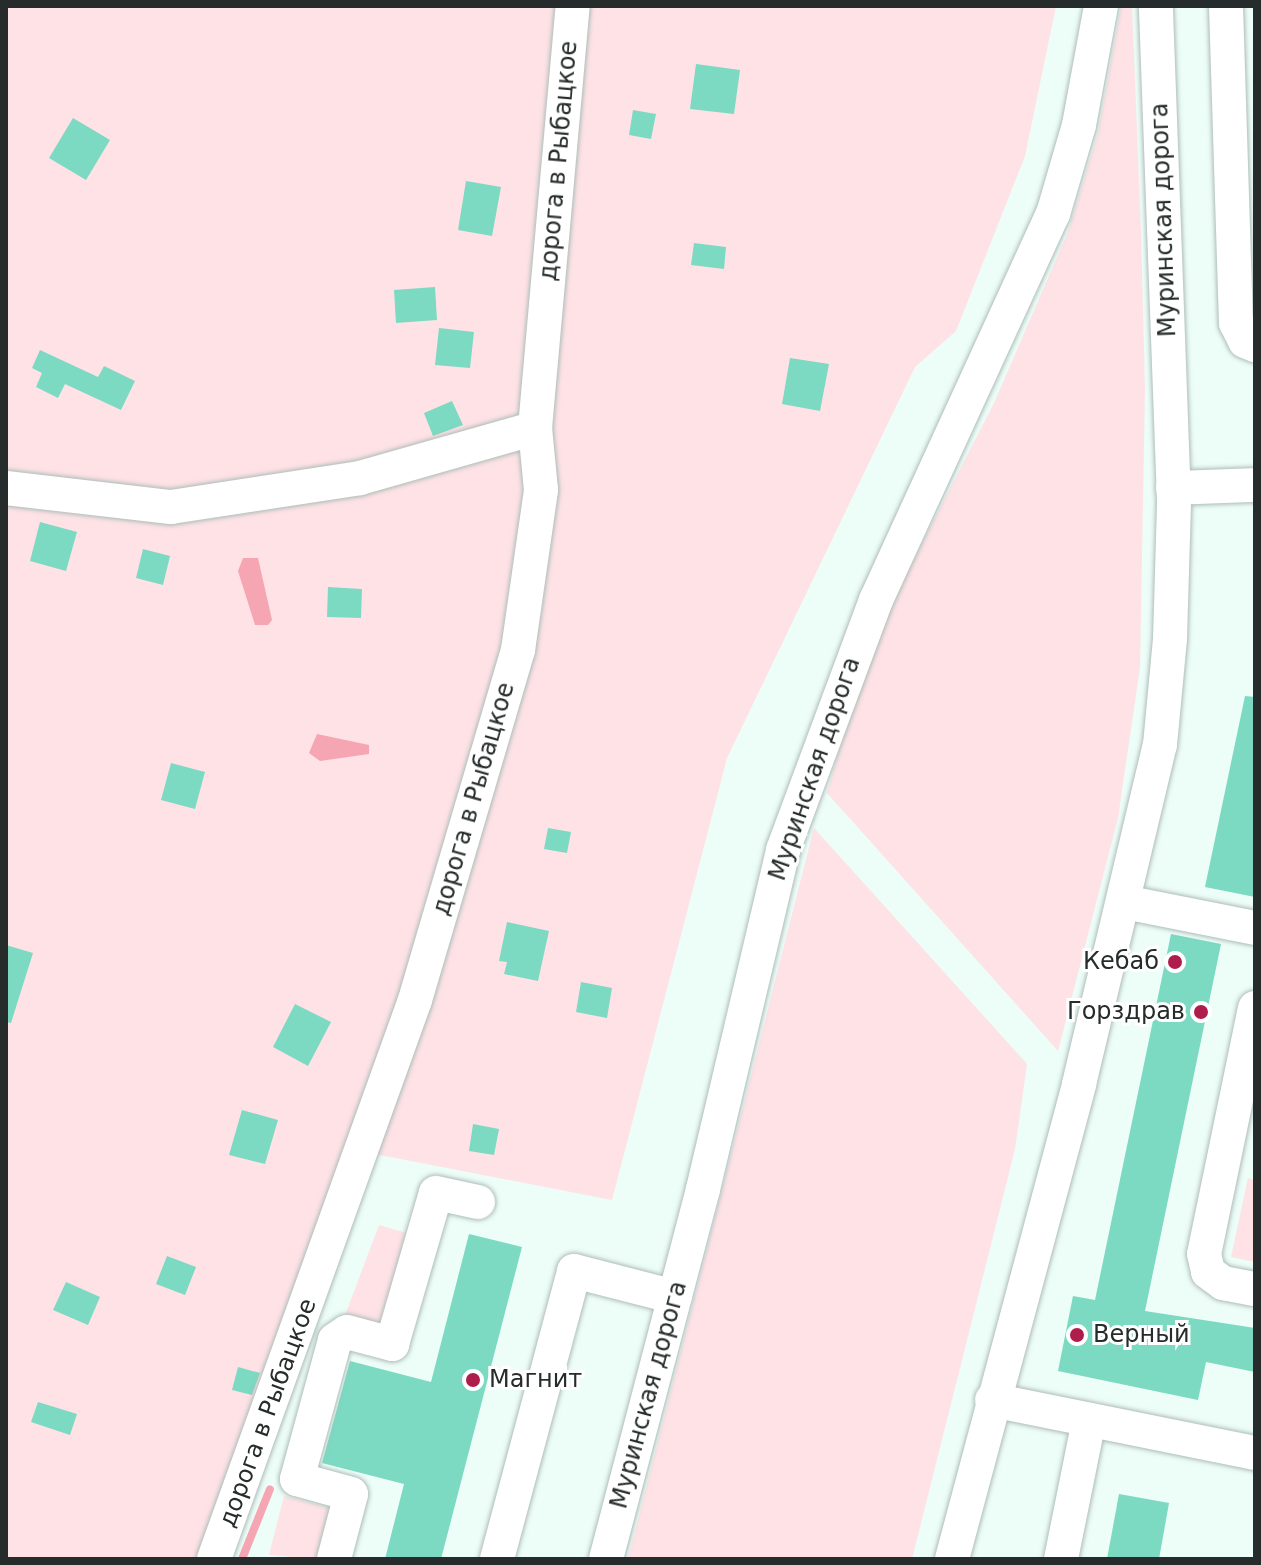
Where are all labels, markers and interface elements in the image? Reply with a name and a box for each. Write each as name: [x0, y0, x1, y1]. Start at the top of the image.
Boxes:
street label: дорога в Рыбацкое: [534, 40, 584, 282]
street label: Муринская дорога: [1146, 102, 1182, 338]
street label: Муринская дорога: [763, 653, 867, 885]
street label: дорога в Рыбацкое: [427, 679, 521, 919]
place label: Кебаб: [1083, 948, 1159, 976]
marker: Кебаб: [1166, 953, 1184, 971]
place label: Горздрав: [1067, 998, 1185, 1026]
marker: Горздрав: [1192, 1003, 1210, 1021]
street label: Муринская дорога: [605, 1278, 693, 1512]
street label: дорога в Рыбацкое: [213, 1295, 323, 1531]
place label: Верный: [1093, 1321, 1190, 1349]
marker: Верный: [1068, 1326, 1086, 1344]
place label: Магнит: [489, 1366, 582, 1394]
marker: Магнит: [464, 1371, 482, 1389]

